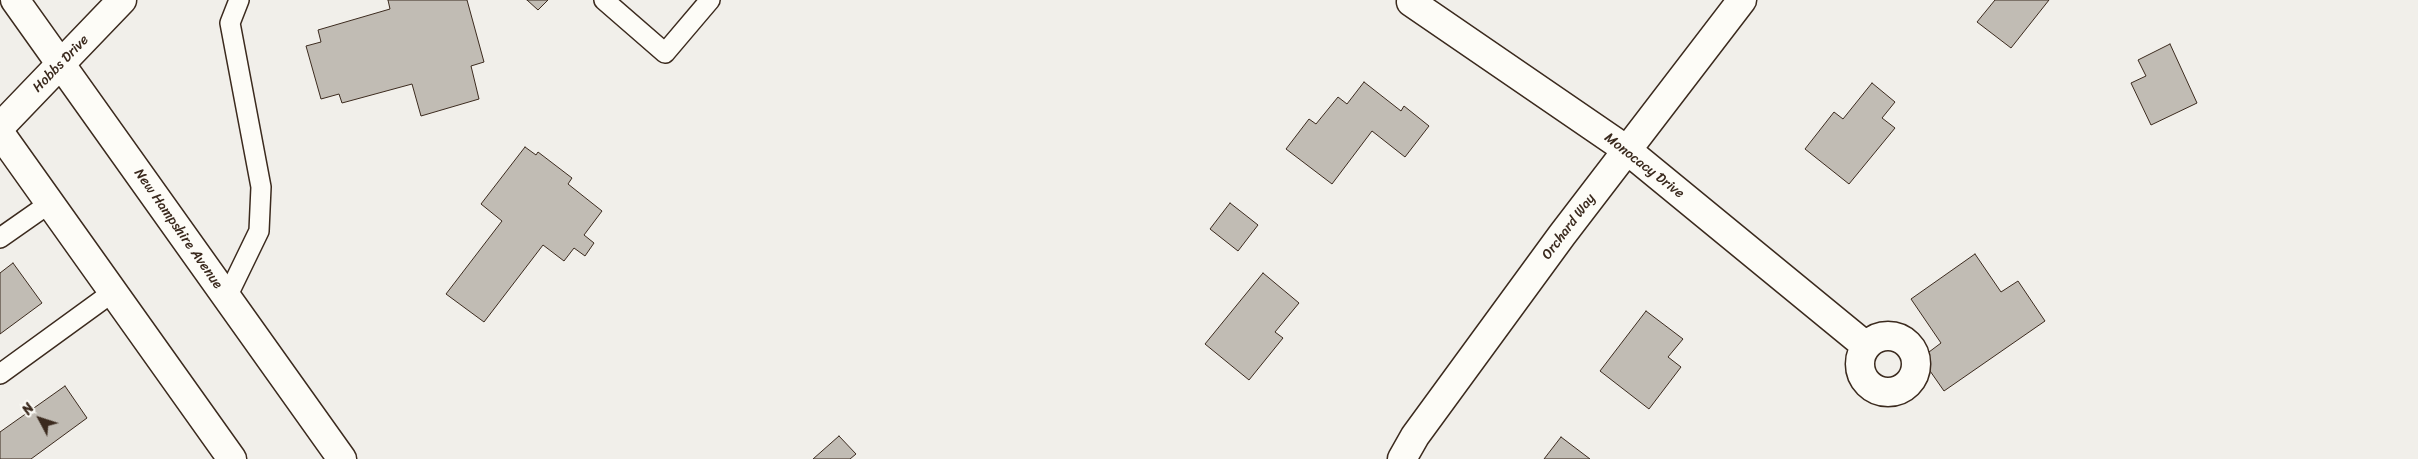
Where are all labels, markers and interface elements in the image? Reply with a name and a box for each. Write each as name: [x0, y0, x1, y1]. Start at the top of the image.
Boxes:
street label: Hobbs Drive: [30, 32, 92, 96]
street label: Monocacy Drive: [1601, 130, 1687, 202]
street label: New Hampshire Avenue: [130, 166, 226, 292]
street label: Orchard Way: [1539, 191, 1599, 263]
north arrow: [15, 394, 65, 444]
text: N: [15, 397, 41, 421]

